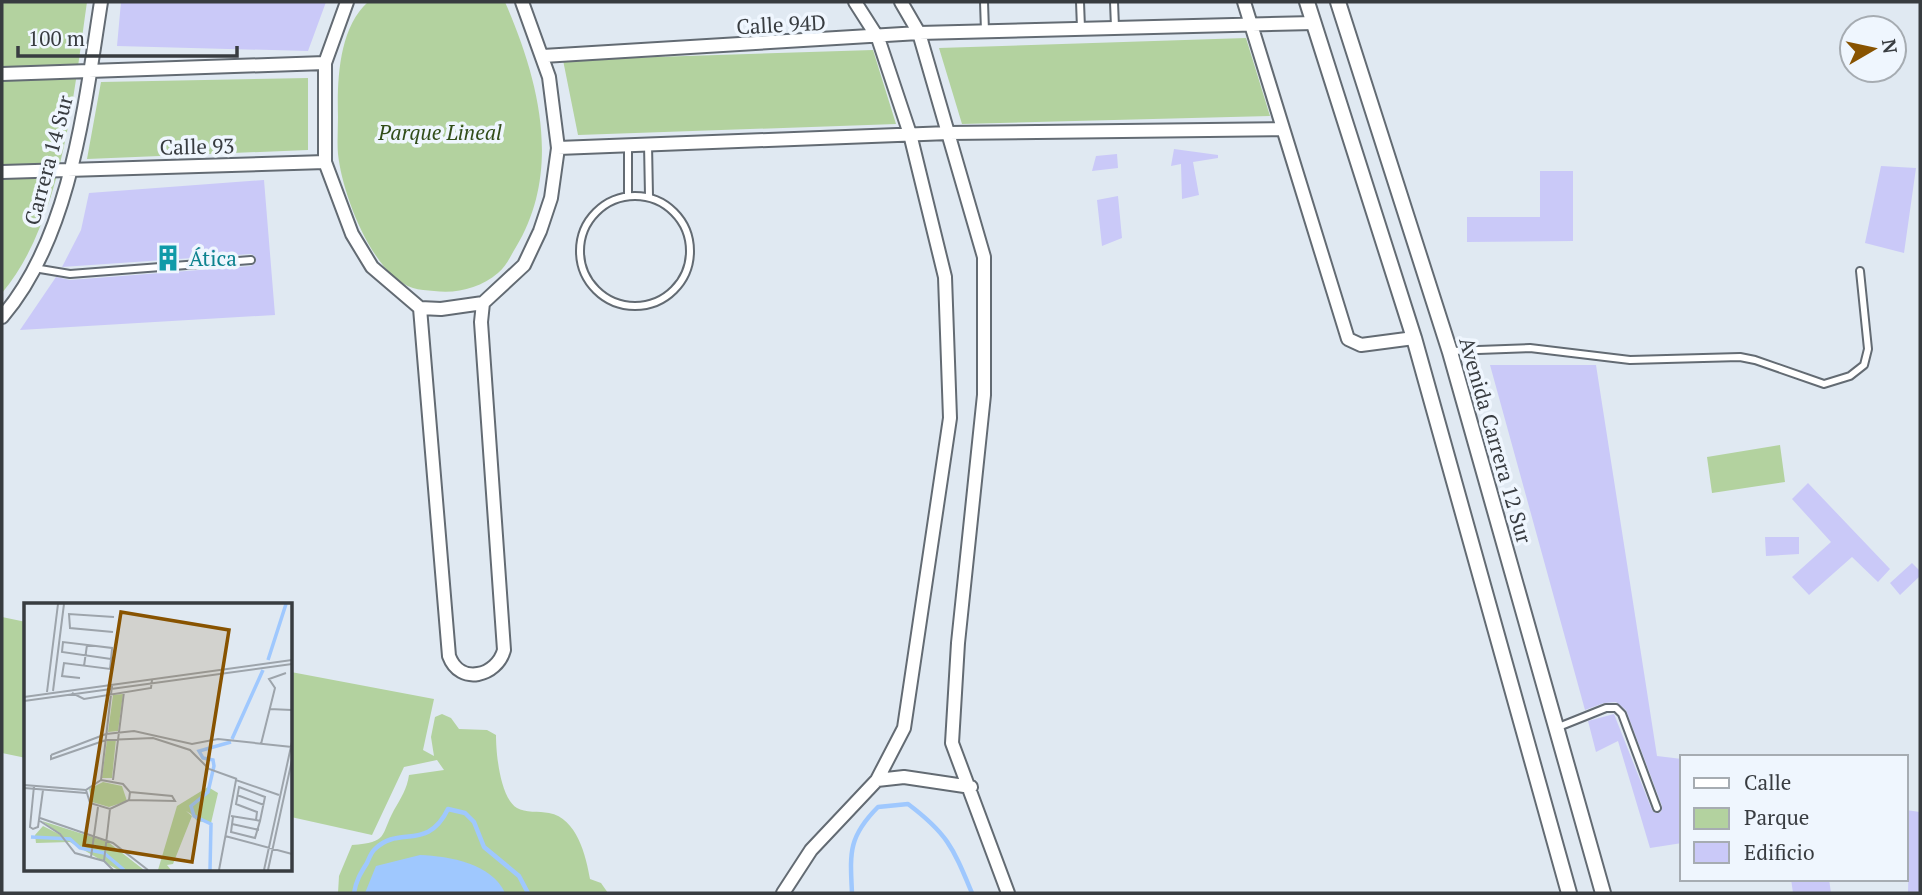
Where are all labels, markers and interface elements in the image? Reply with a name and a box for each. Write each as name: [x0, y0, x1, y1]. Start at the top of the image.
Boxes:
street label: Calle 94D: [735, 8, 827, 40]
scale bar: [18, 14, 236, 58]
north arrow: [1838, 14, 1908, 84]
text: 100 m: [28, 24, 85, 52]
text: N: [1877, 37, 1904, 56]
street label: Carrera 14 Sur: [17, 92, 79, 228]
park label: Parque Lineal: [377, 118, 502, 146]
street label: Calle 93: [159, 131, 235, 161]
building icon: Ática: [153, 243, 183, 273]
place label: Ática: [189, 244, 237, 272]
street label: Avenida Carrera 12 Sur: [1453, 334, 1539, 546]
inset map: [24, 603, 292, 870]
legend: [1680, 755, 1908, 881]
text: Calle: [1744, 768, 1791, 796]
text: Parque: [1744, 803, 1809, 831]
text: Edificio: [1744, 838, 1815, 866]

